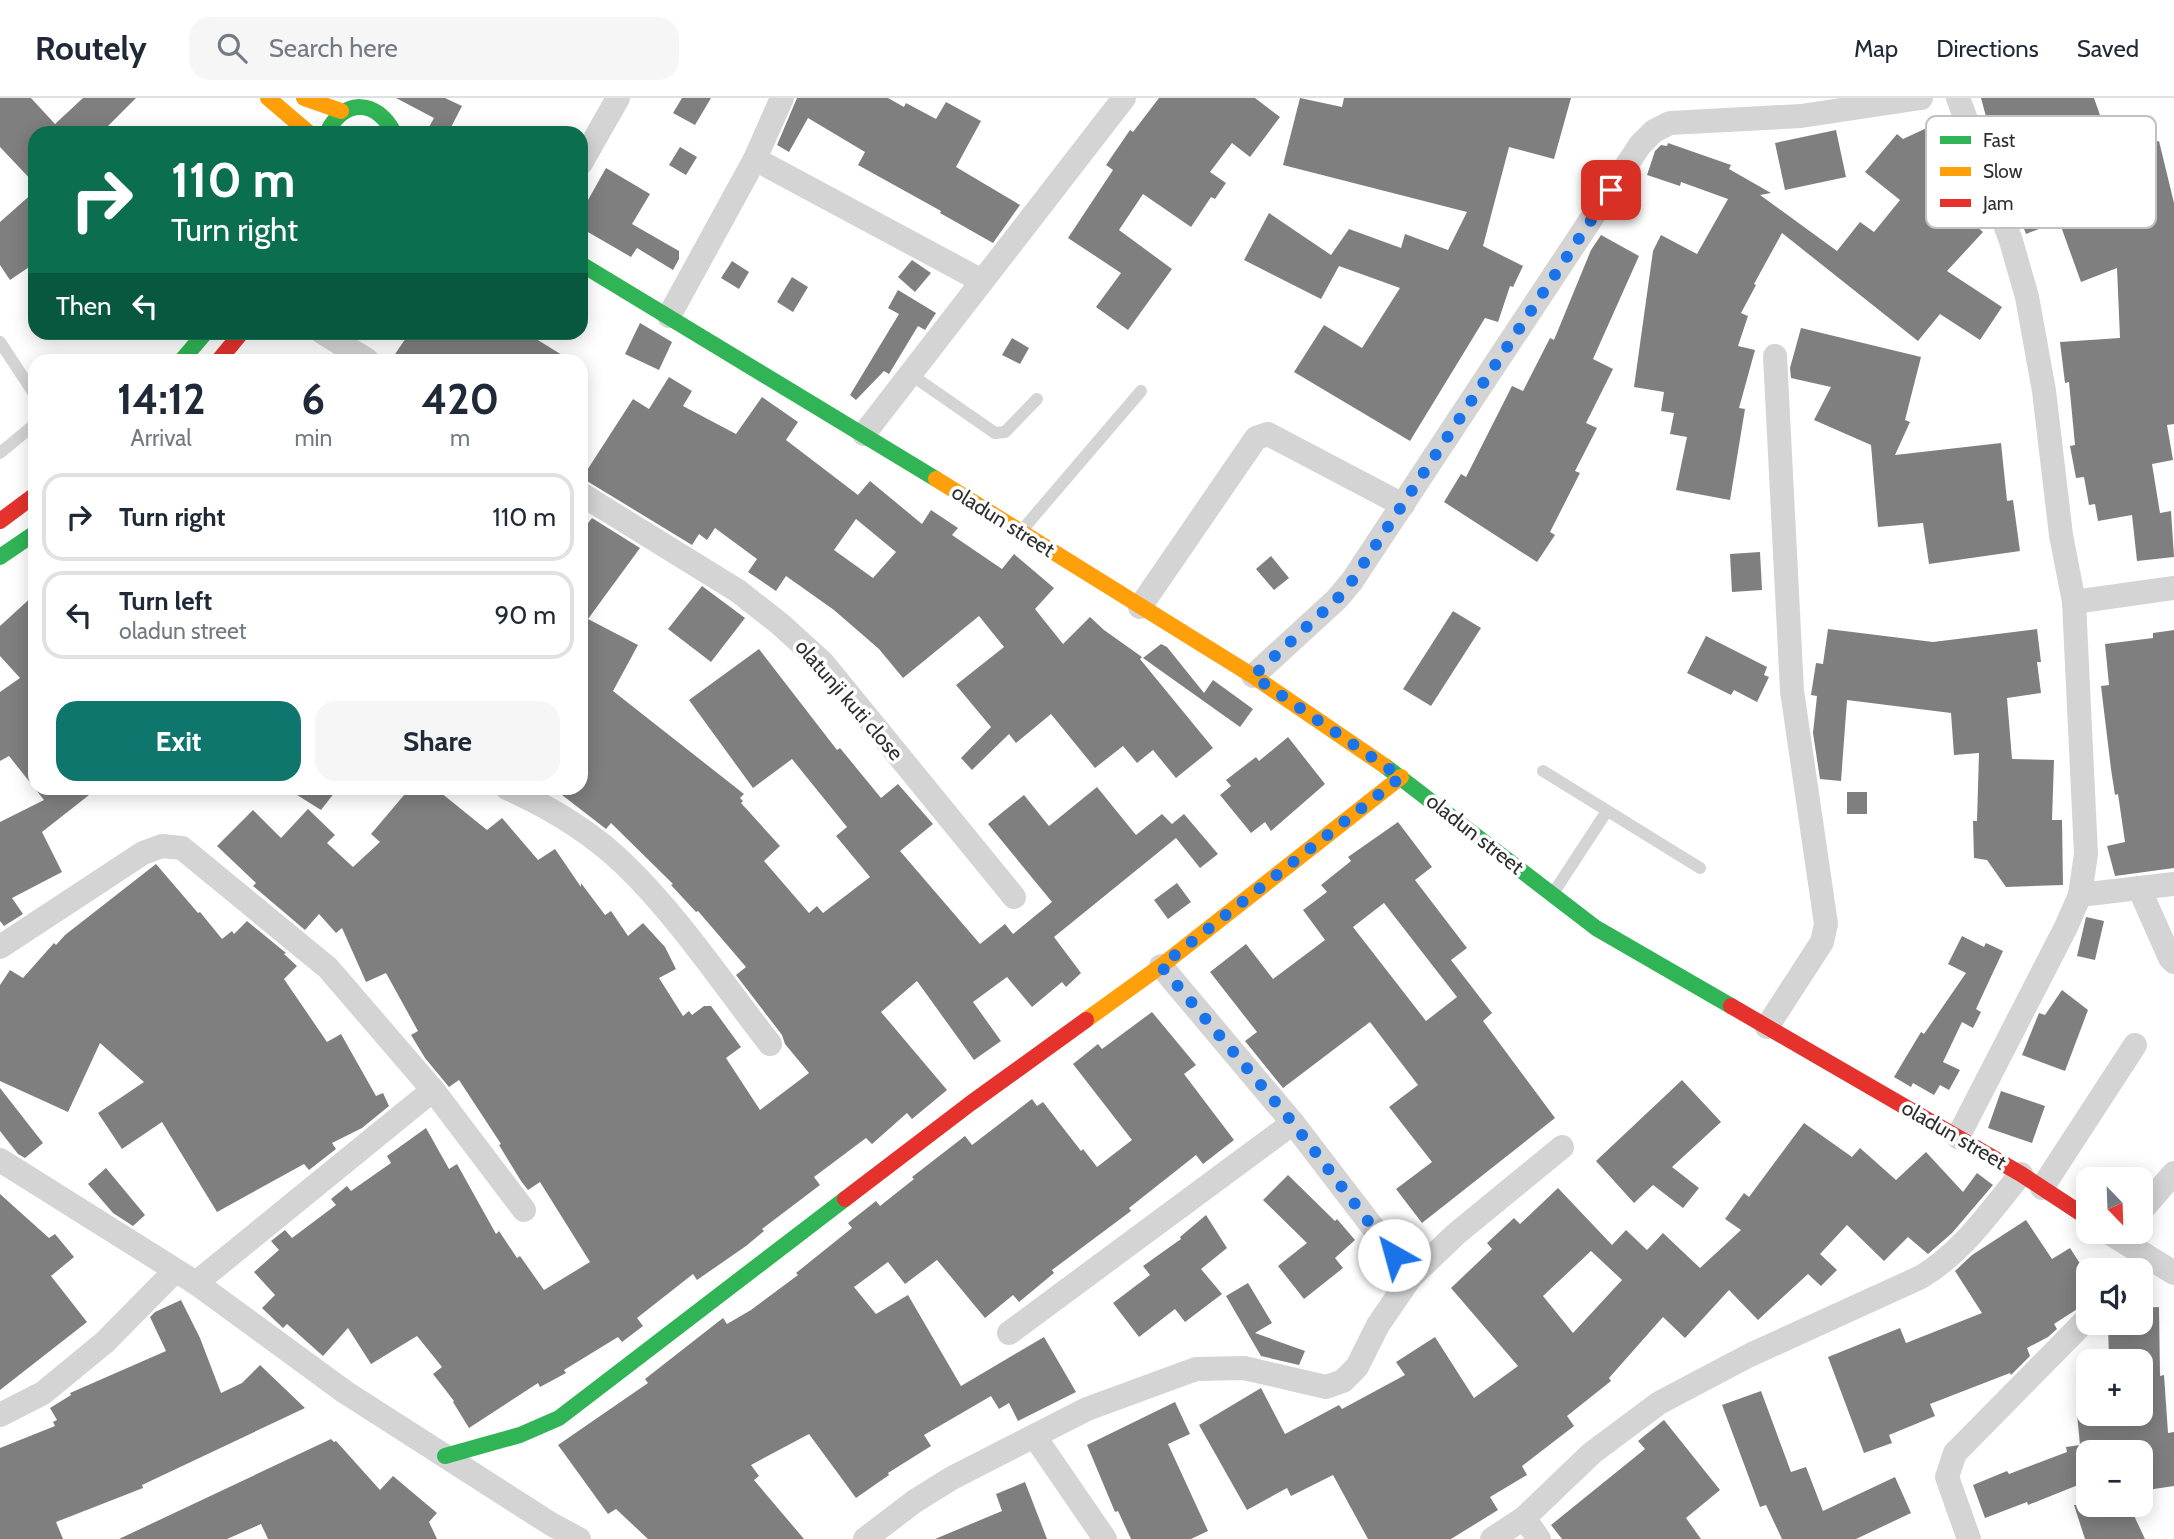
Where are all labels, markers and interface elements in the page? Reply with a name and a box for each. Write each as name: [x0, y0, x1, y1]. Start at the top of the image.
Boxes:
search box: [189, 17, 679, 80]
text: Routely: [35, 28, 147, 68]
icon: search: [213, 29, 251, 67]
text: Search here: [269, 32, 398, 64]
text: Map: [1854, 34, 1898, 63]
text: Directions: [1936, 34, 2039, 63]
text: Saved: [2077, 34, 2139, 63]
legend: [1926, 116, 2156, 228]
text: Fast: [1983, 129, 2016, 152]
text: 110 m: [171, 150, 295, 209]
icon: right: [56, 154, 147, 245]
pin: [1581, 160, 1641, 220]
text: Slow: [1983, 160, 2023, 183]
icon: arrive: [1592, 171, 1630, 209]
text: Jam: [1982, 192, 2013, 215]
text: Turn right: [171, 210, 298, 249]
icon: left: [126, 287, 164, 325]
text: Then: [56, 290, 112, 322]
text: 14:12: [117, 373, 206, 425]
text: 6: [302, 373, 325, 425]
text: 420: [421, 373, 499, 425]
text: Arrival: [131, 424, 192, 452]
text: min: [294, 424, 332, 452]
text: m: [450, 424, 470, 452]
street label: oladun street: [947, 479, 1059, 562]
icon: right: [60, 498, 98, 536]
text: Turn right: [119, 501, 225, 533]
text: 110 m: [492, 501, 556, 533]
text: Turn left: [119, 585, 212, 617]
icon: left: [60, 596, 98, 634]
text: 90 m: [494, 599, 556, 631]
text: oladun street: [119, 617, 247, 645]
street label: olatunji kuti close: [789, 634, 909, 766]
button: Exit: [56, 701, 301, 781]
button: Share: [315, 701, 560, 781]
street label: oladun street: [1422, 788, 1529, 879]
street label: oladun street: [1898, 1095, 2011, 1175]
north arrow: [2076, 1167, 2152, 1244]
map controls: [2076, 1167, 2153, 1517]
position arrow: [1357, 1218, 1431, 1292]
button: sound: [2076, 1258, 2153, 1335]
button: +: [2076, 1349, 2153, 1426]
button: −: [2076, 1440, 2153, 1517]

